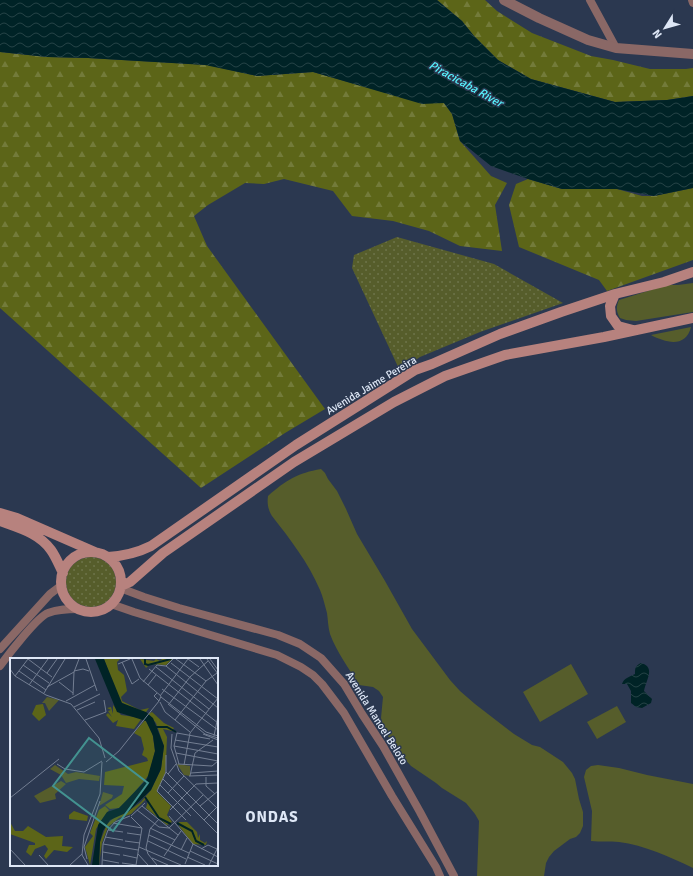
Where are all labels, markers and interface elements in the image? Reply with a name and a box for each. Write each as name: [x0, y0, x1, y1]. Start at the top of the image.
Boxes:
north arrow: [645, 8, 685, 48]
text: N: [650, 27, 665, 41]
water label: Piracicaba River: [426, 58, 507, 112]
street label: Avenida Jaime Pereira: [324, 353, 419, 418]
inset map: [10, 658, 218, 866]
street label: Avenida Manoel Beloto: [343, 669, 411, 767]
district label: ONDAS: [245, 808, 299, 826]

